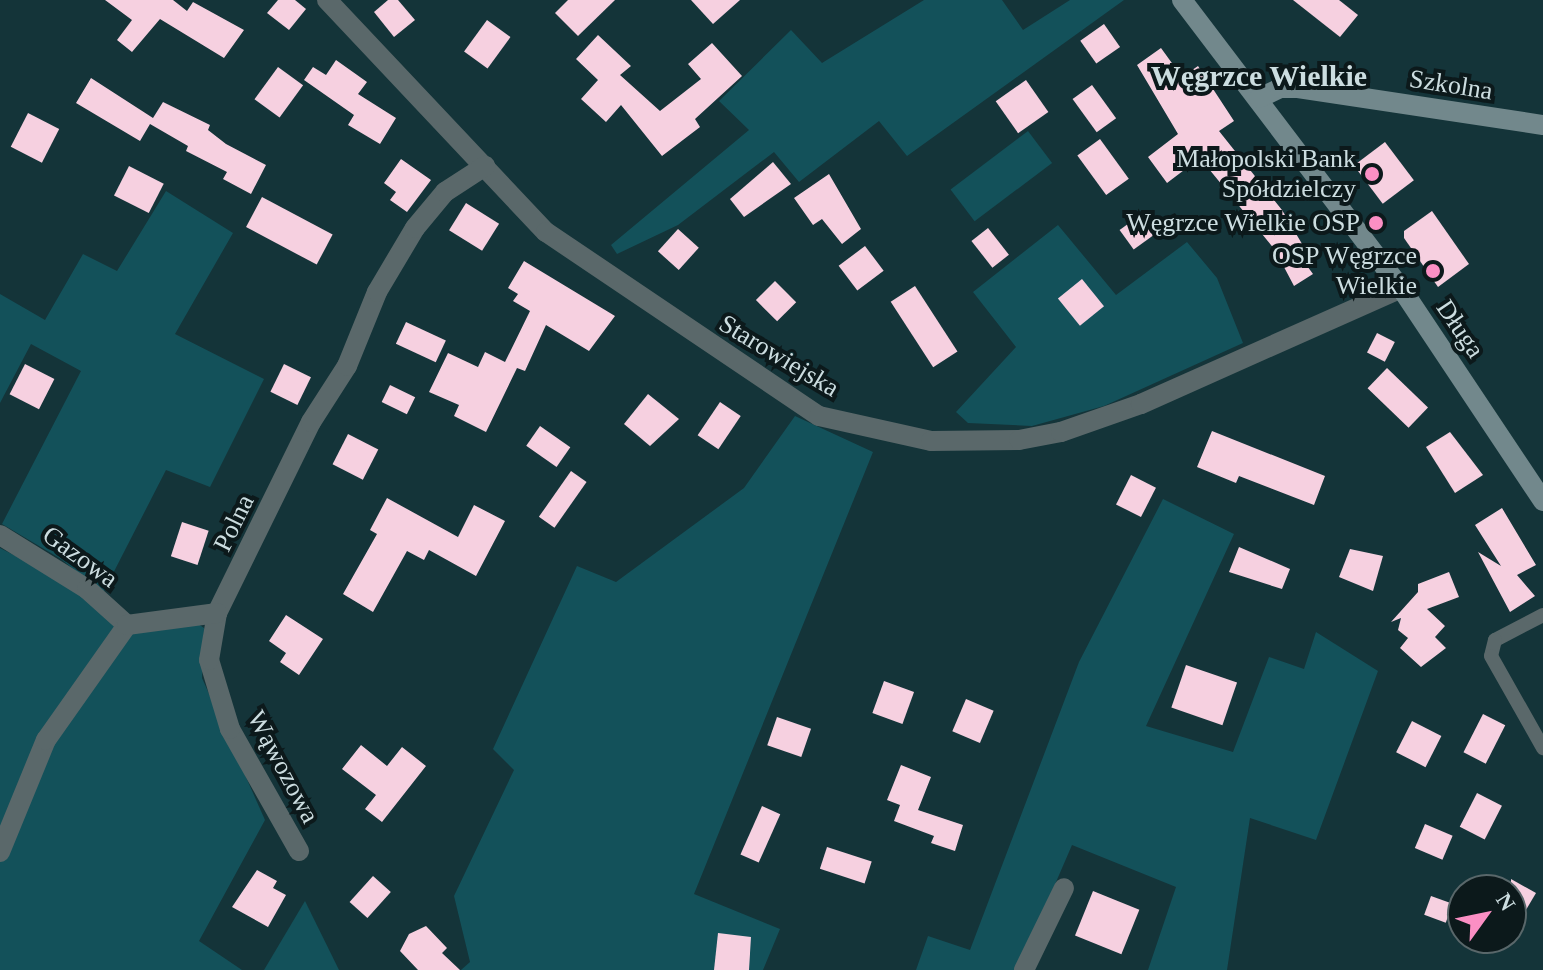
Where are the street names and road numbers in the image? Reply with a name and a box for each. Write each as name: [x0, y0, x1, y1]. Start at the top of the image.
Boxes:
street label: Szkolna: [1407, 63, 1495, 107]
street label: Długa: [1429, 294, 1491, 364]
street label: Starowiejska: [713, 308, 845, 404]
street label: Polna: [207, 490, 261, 556]
street label: Gazowa: [36, 519, 124, 595]
street label: Wąwozowa: [240, 706, 326, 828]

